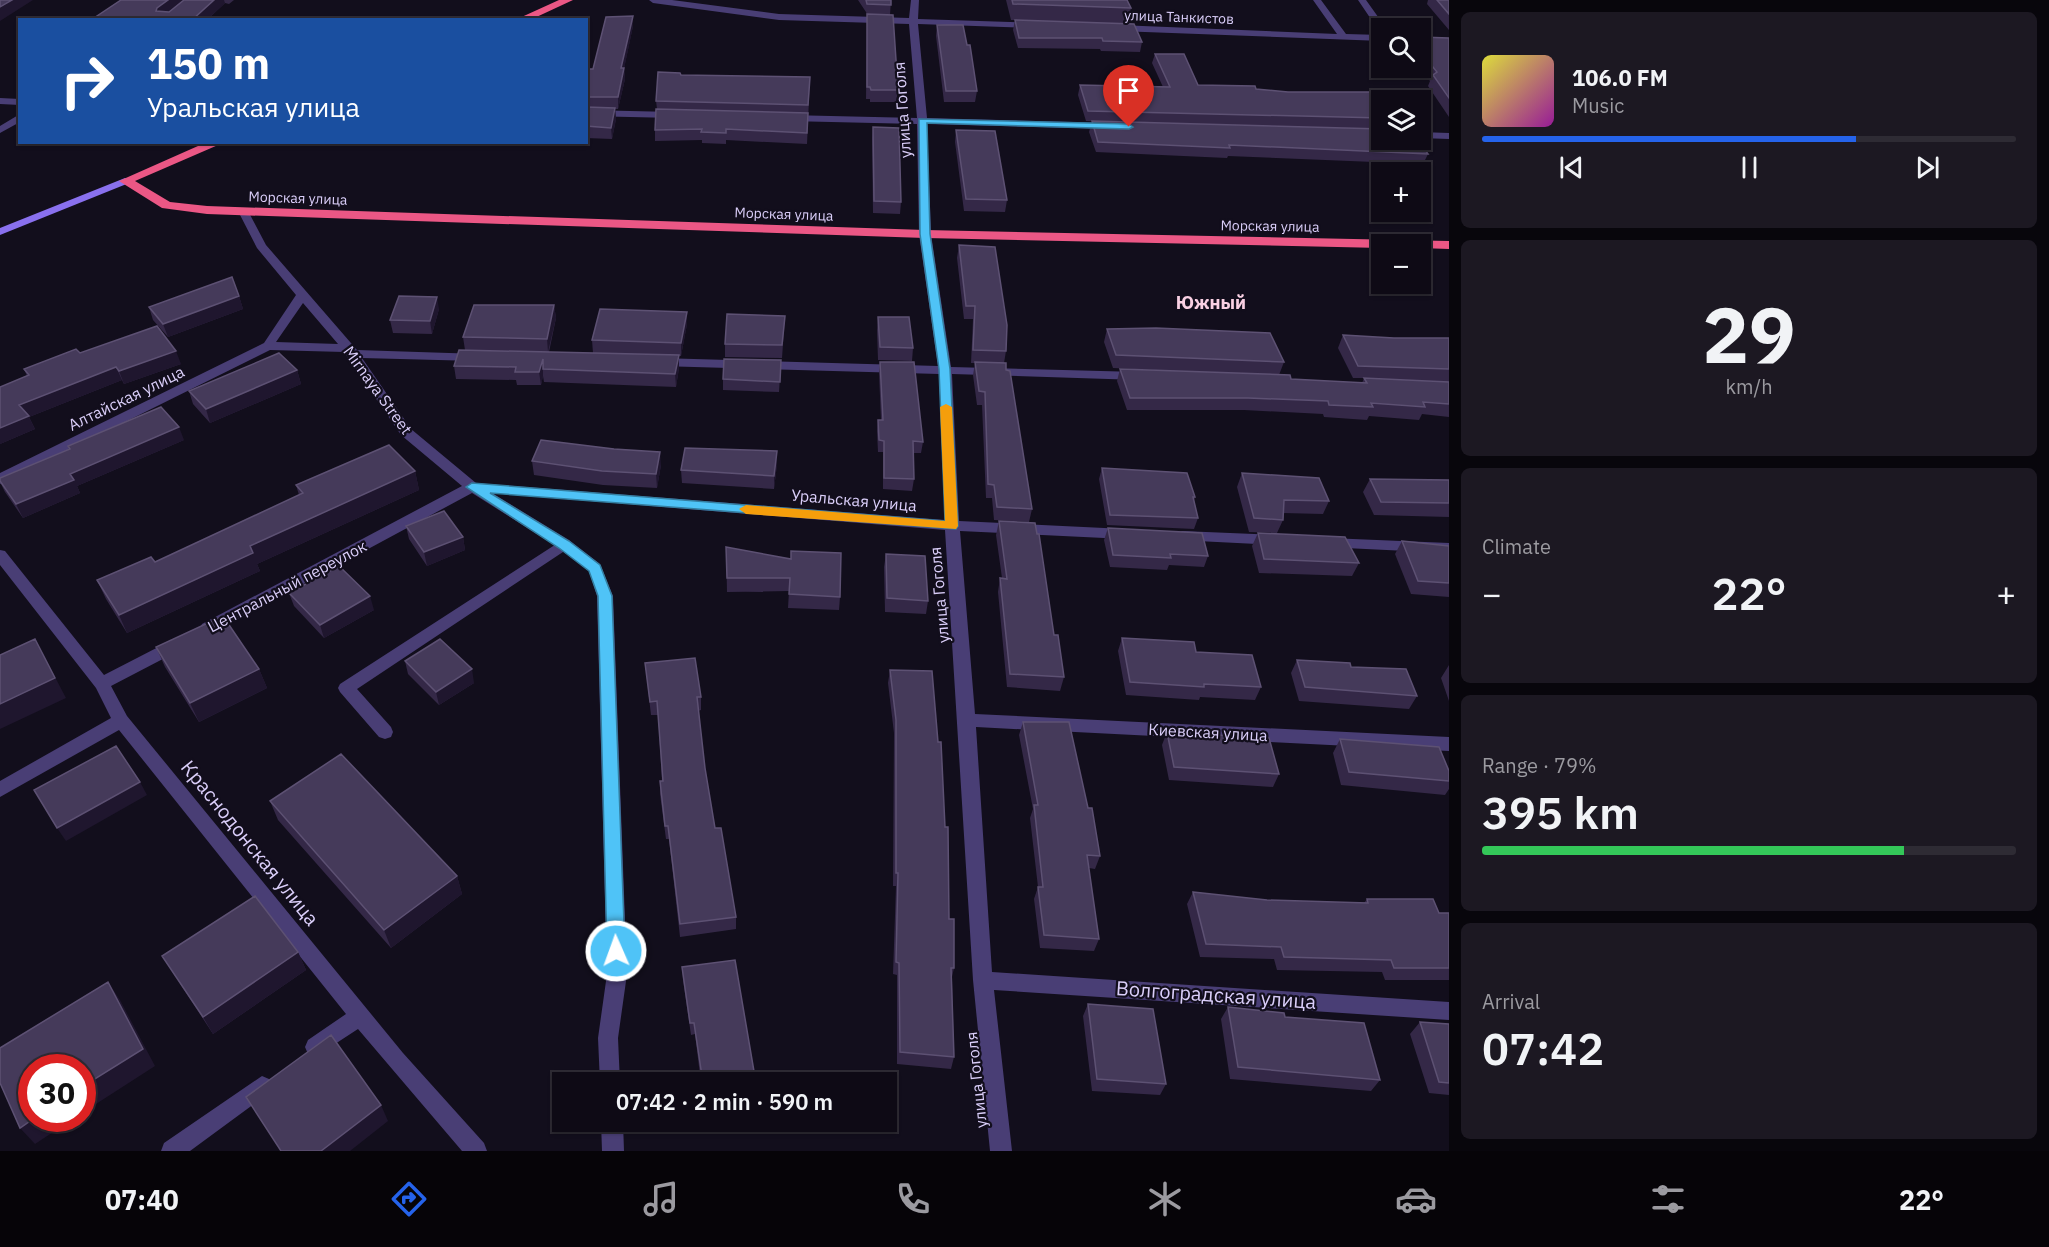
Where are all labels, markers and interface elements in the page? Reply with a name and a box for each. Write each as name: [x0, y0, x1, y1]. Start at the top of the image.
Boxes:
street label: улица Танкистов: [1124, 6, 1234, 28]
map controls: [1371, 18, 1431, 294]
button: search: [1371, 18, 1431, 78]
text: 150 m: [147, 36, 270, 91]
icon: right: [48, 42, 126, 120]
street label: улица Гоголя: [889, 61, 915, 159]
text: 106.0 FM: [1572, 63, 1668, 92]
pin: [1103, 65, 1154, 127]
icon: arrive: [1112, 74, 1145, 107]
text: Уральская улица: [147, 89, 360, 124]
button: layers: [1371, 90, 1431, 150]
text: Music: [1572, 92, 1624, 119]
icon: previous: [1555, 151, 1588, 184]
icon: pause: [1733, 151, 1766, 184]
icon: next: [1911, 151, 1944, 184]
button: +: [1371, 162, 1431, 222]
street label: Морская улица: [248, 187, 348, 209]
street label: Морская улица: [734, 203, 834, 225]
street label: Морская улица: [1220, 216, 1320, 236]
button: −: [1371, 234, 1431, 294]
text: 29: [1702, 283, 1796, 384]
district label: Южный: [1176, 291, 1246, 314]
street label: Mirnaya Street: [339, 342, 417, 438]
street label: Алтайская улица: [65, 361, 188, 435]
text: km/h: [1725, 373, 1773, 400]
street label: Уральская улица: [790, 485, 918, 515]
text: Climate: [1482, 533, 1551, 560]
street label: Центральный переулок: [204, 535, 370, 636]
street label: улица Гоголя: [925, 546, 953, 644]
text: 22°: [1711, 564, 1787, 622]
text: −: [1482, 572, 1502, 615]
text: +: [1996, 572, 2016, 615]
street label: Киевская улица: [1148, 719, 1269, 745]
text: Range · 79%: [1482, 752, 1597, 779]
street label: Краснодонская улица: [175, 754, 326, 931]
text: 395 km: [1482, 783, 1639, 841]
position arrow: [584, 919, 648, 983]
street label: Волгоградская улица: [1115, 974, 1317, 1015]
text: Arrival: [1482, 988, 1540, 1015]
text: 07:42: [1482, 1019, 1604, 1077]
street label: улица Гоголя: [961, 1031, 991, 1129]
speed limit sign: 30: [18, 1054, 96, 1132]
text: 07:42 · 2 min · 590 m: [616, 1087, 833, 1116]
icon: directions: [388, 1178, 430, 1220]
icon: music: [640, 1178, 682, 1220]
icon: phone: [892, 1178, 934, 1220]
icon: climate: [1144, 1178, 1186, 1220]
icon: car: [1395, 1178, 1437, 1220]
icon: filters: [1647, 1178, 1689, 1220]
text: 07:40: [105, 1182, 179, 1217]
text: 22°: [1899, 1182, 1944, 1217]

